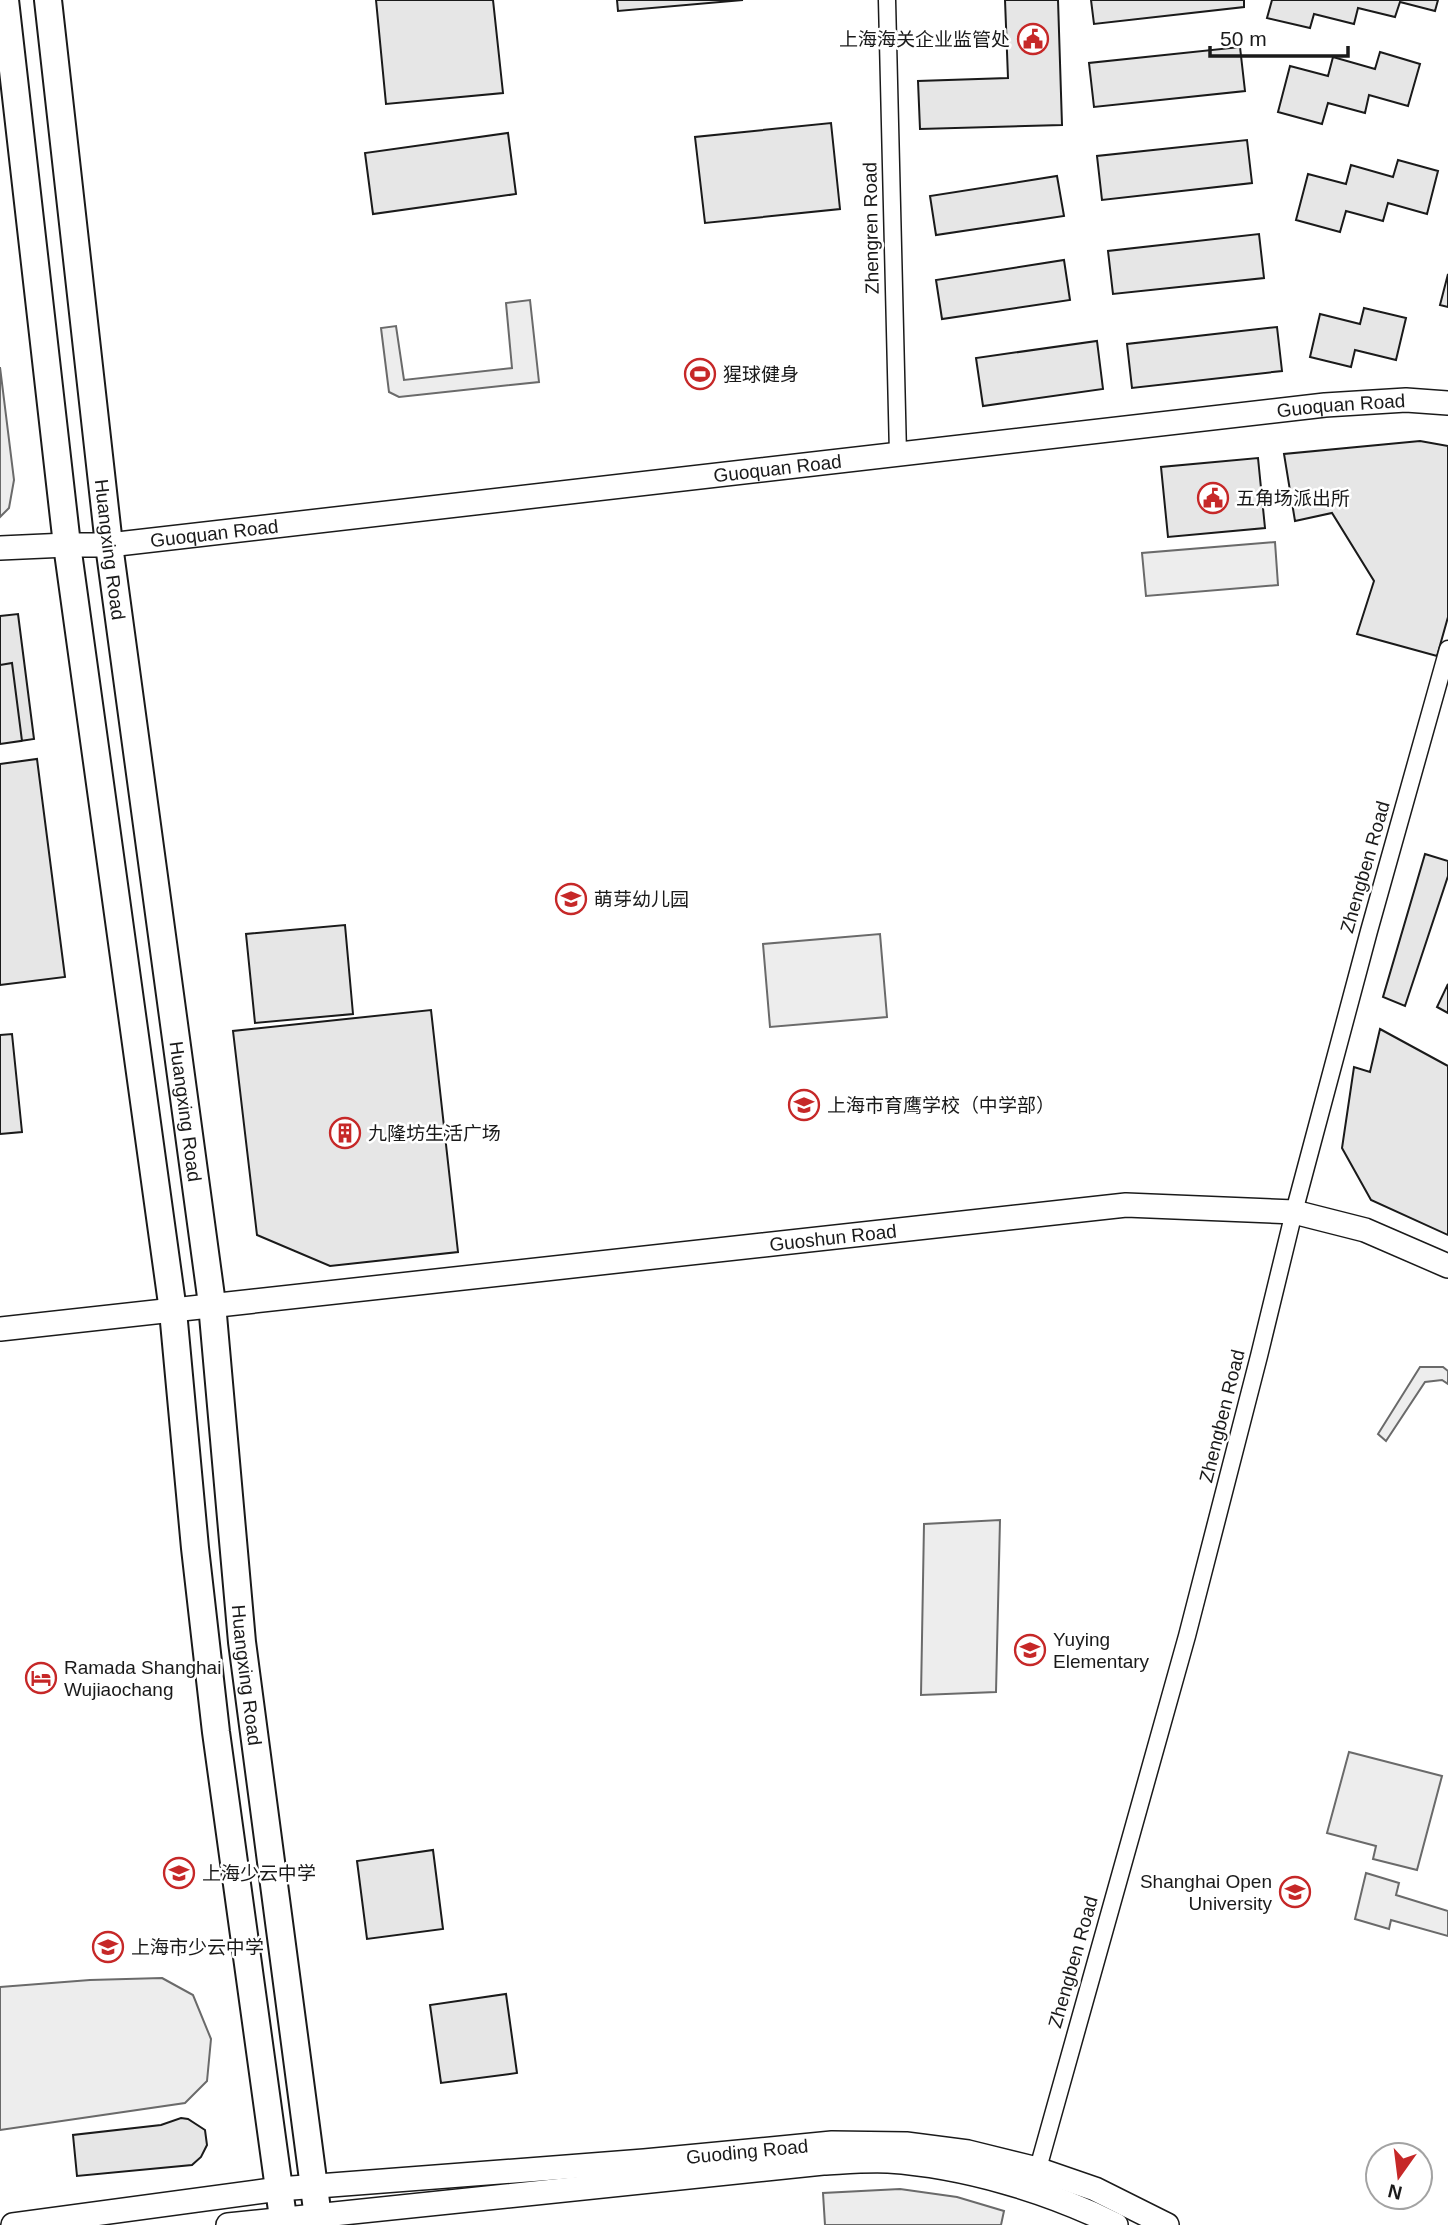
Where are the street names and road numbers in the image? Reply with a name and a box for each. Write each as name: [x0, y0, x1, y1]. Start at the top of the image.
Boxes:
street label: Zhengren Road: [859, 162, 883, 294]
street label: Guoquan Road: [1276, 390, 1406, 421]
street label: Guoquan Road: [712, 450, 843, 486]
street label: Huangxing Road: [91, 478, 130, 621]
street label: Guoquan Road: [149, 515, 280, 551]
street label: Zhengben Road: [1336, 799, 1394, 935]
street label: Huangxing Road: [166, 1040, 206, 1183]
street label: Guoshun Road: [768, 1220, 898, 1255]
street label: Zhengben Road: [1195, 1347, 1249, 1485]
street label: Huangxing Road: [228, 1604, 266, 1747]
street label: Zhengben Road: [1044, 1894, 1102, 2030]
street label: Guoding Road: [685, 2135, 809, 2167]

